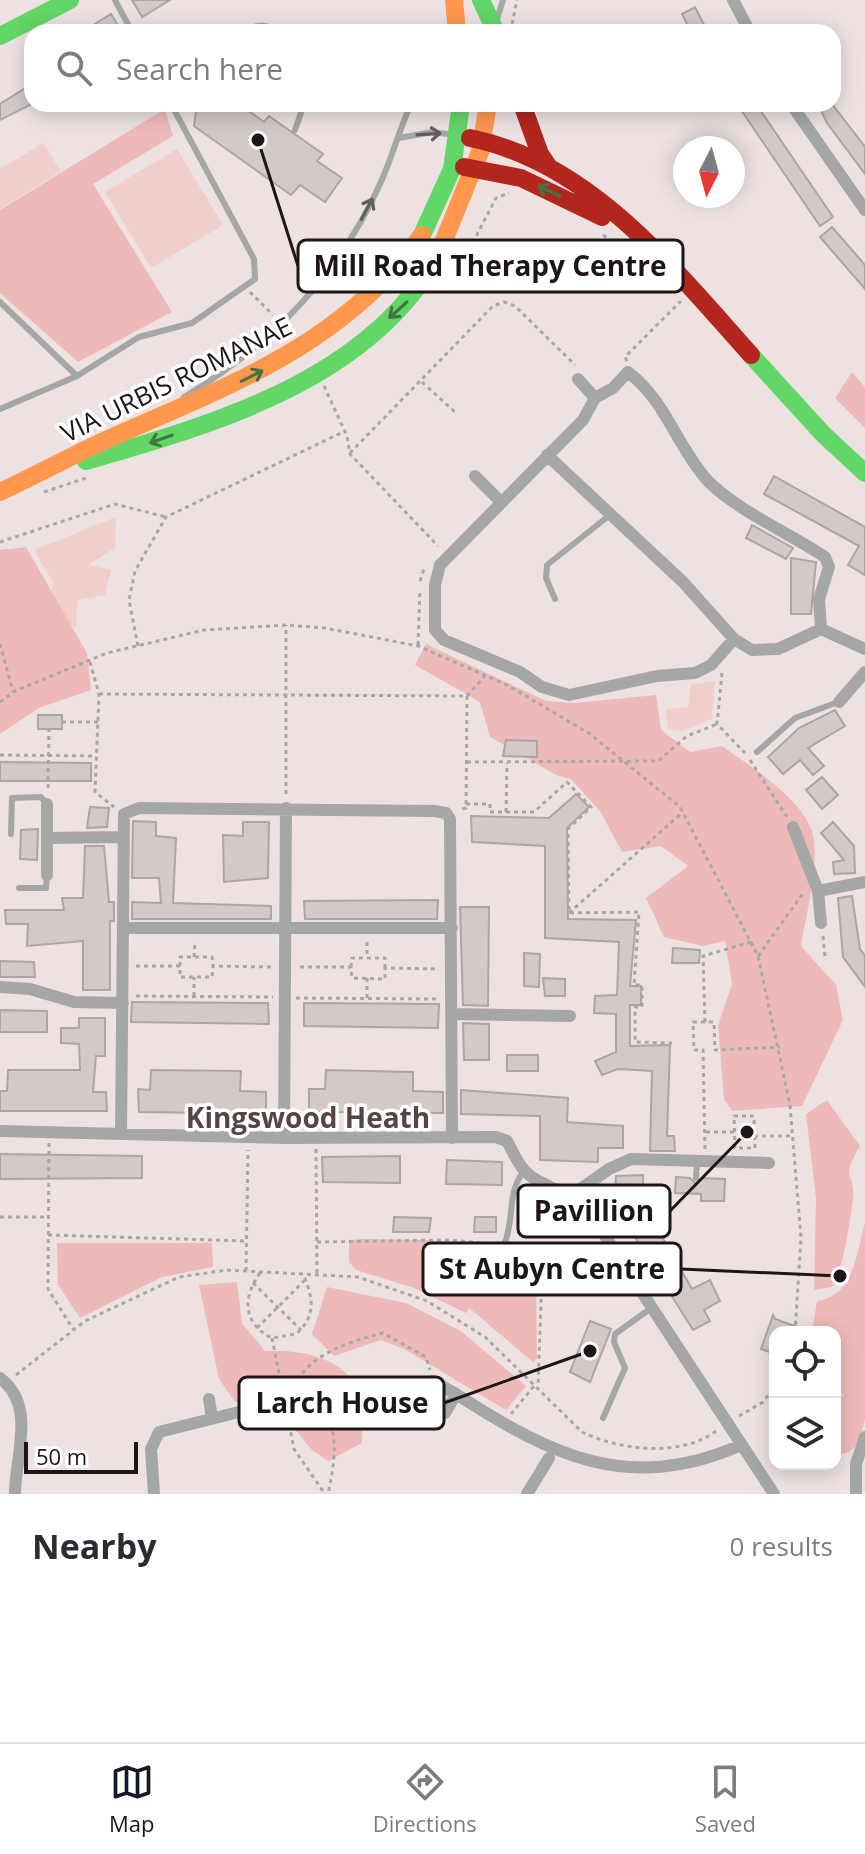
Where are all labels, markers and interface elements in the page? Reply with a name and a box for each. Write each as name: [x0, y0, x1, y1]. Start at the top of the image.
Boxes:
search box: [24, 24, 841, 112]
icon: search: [52, 46, 96, 90]
text: Search here: [116, 48, 283, 89]
one-way arrow: [415, 126, 441, 141]
north arrow: [673, 136, 745, 208]
one-way arrow: [538, 183, 562, 198]
one-way arrow: [359, 198, 375, 222]
callout: Mill Road Therapy Centre: [298, 240, 683, 292]
text: Mill Road Therapy Centre: [314, 246, 666, 284]
one-way arrow: [388, 300, 408, 318]
street label: VIA URBIS ROMANAE: [55, 307, 297, 451]
one-way arrow: [239, 367, 263, 383]
one-way arrow: [149, 433, 173, 447]
district label: Kingswood Heath: [186, 1098, 430, 1136]
callout: Pavillion: [518, 1185, 670, 1237]
text: Pavillion: [534, 1191, 654, 1229]
callout: St Aubyn Centre: [423, 1243, 681, 1295]
text: St Aubyn Centre: [439, 1249, 665, 1287]
map controls: [769, 1326, 841, 1470]
button: locate: [769, 1326, 841, 1398]
callout: Larch House: [239, 1377, 444, 1429]
text: Larch House: [255, 1383, 429, 1421]
button: layers: [769, 1398, 841, 1470]
scale bar: [24, 1438, 138, 1474]
text: 50 m: [36, 1441, 87, 1471]
text: Nearby: [32, 1523, 157, 1569]
text: 0 results: [730, 1528, 833, 1564]
tab: Map: [109, 1760, 155, 1838]
tab: Directions: [373, 1760, 477, 1838]
tab: Saved: [695, 1760, 756, 1838]

